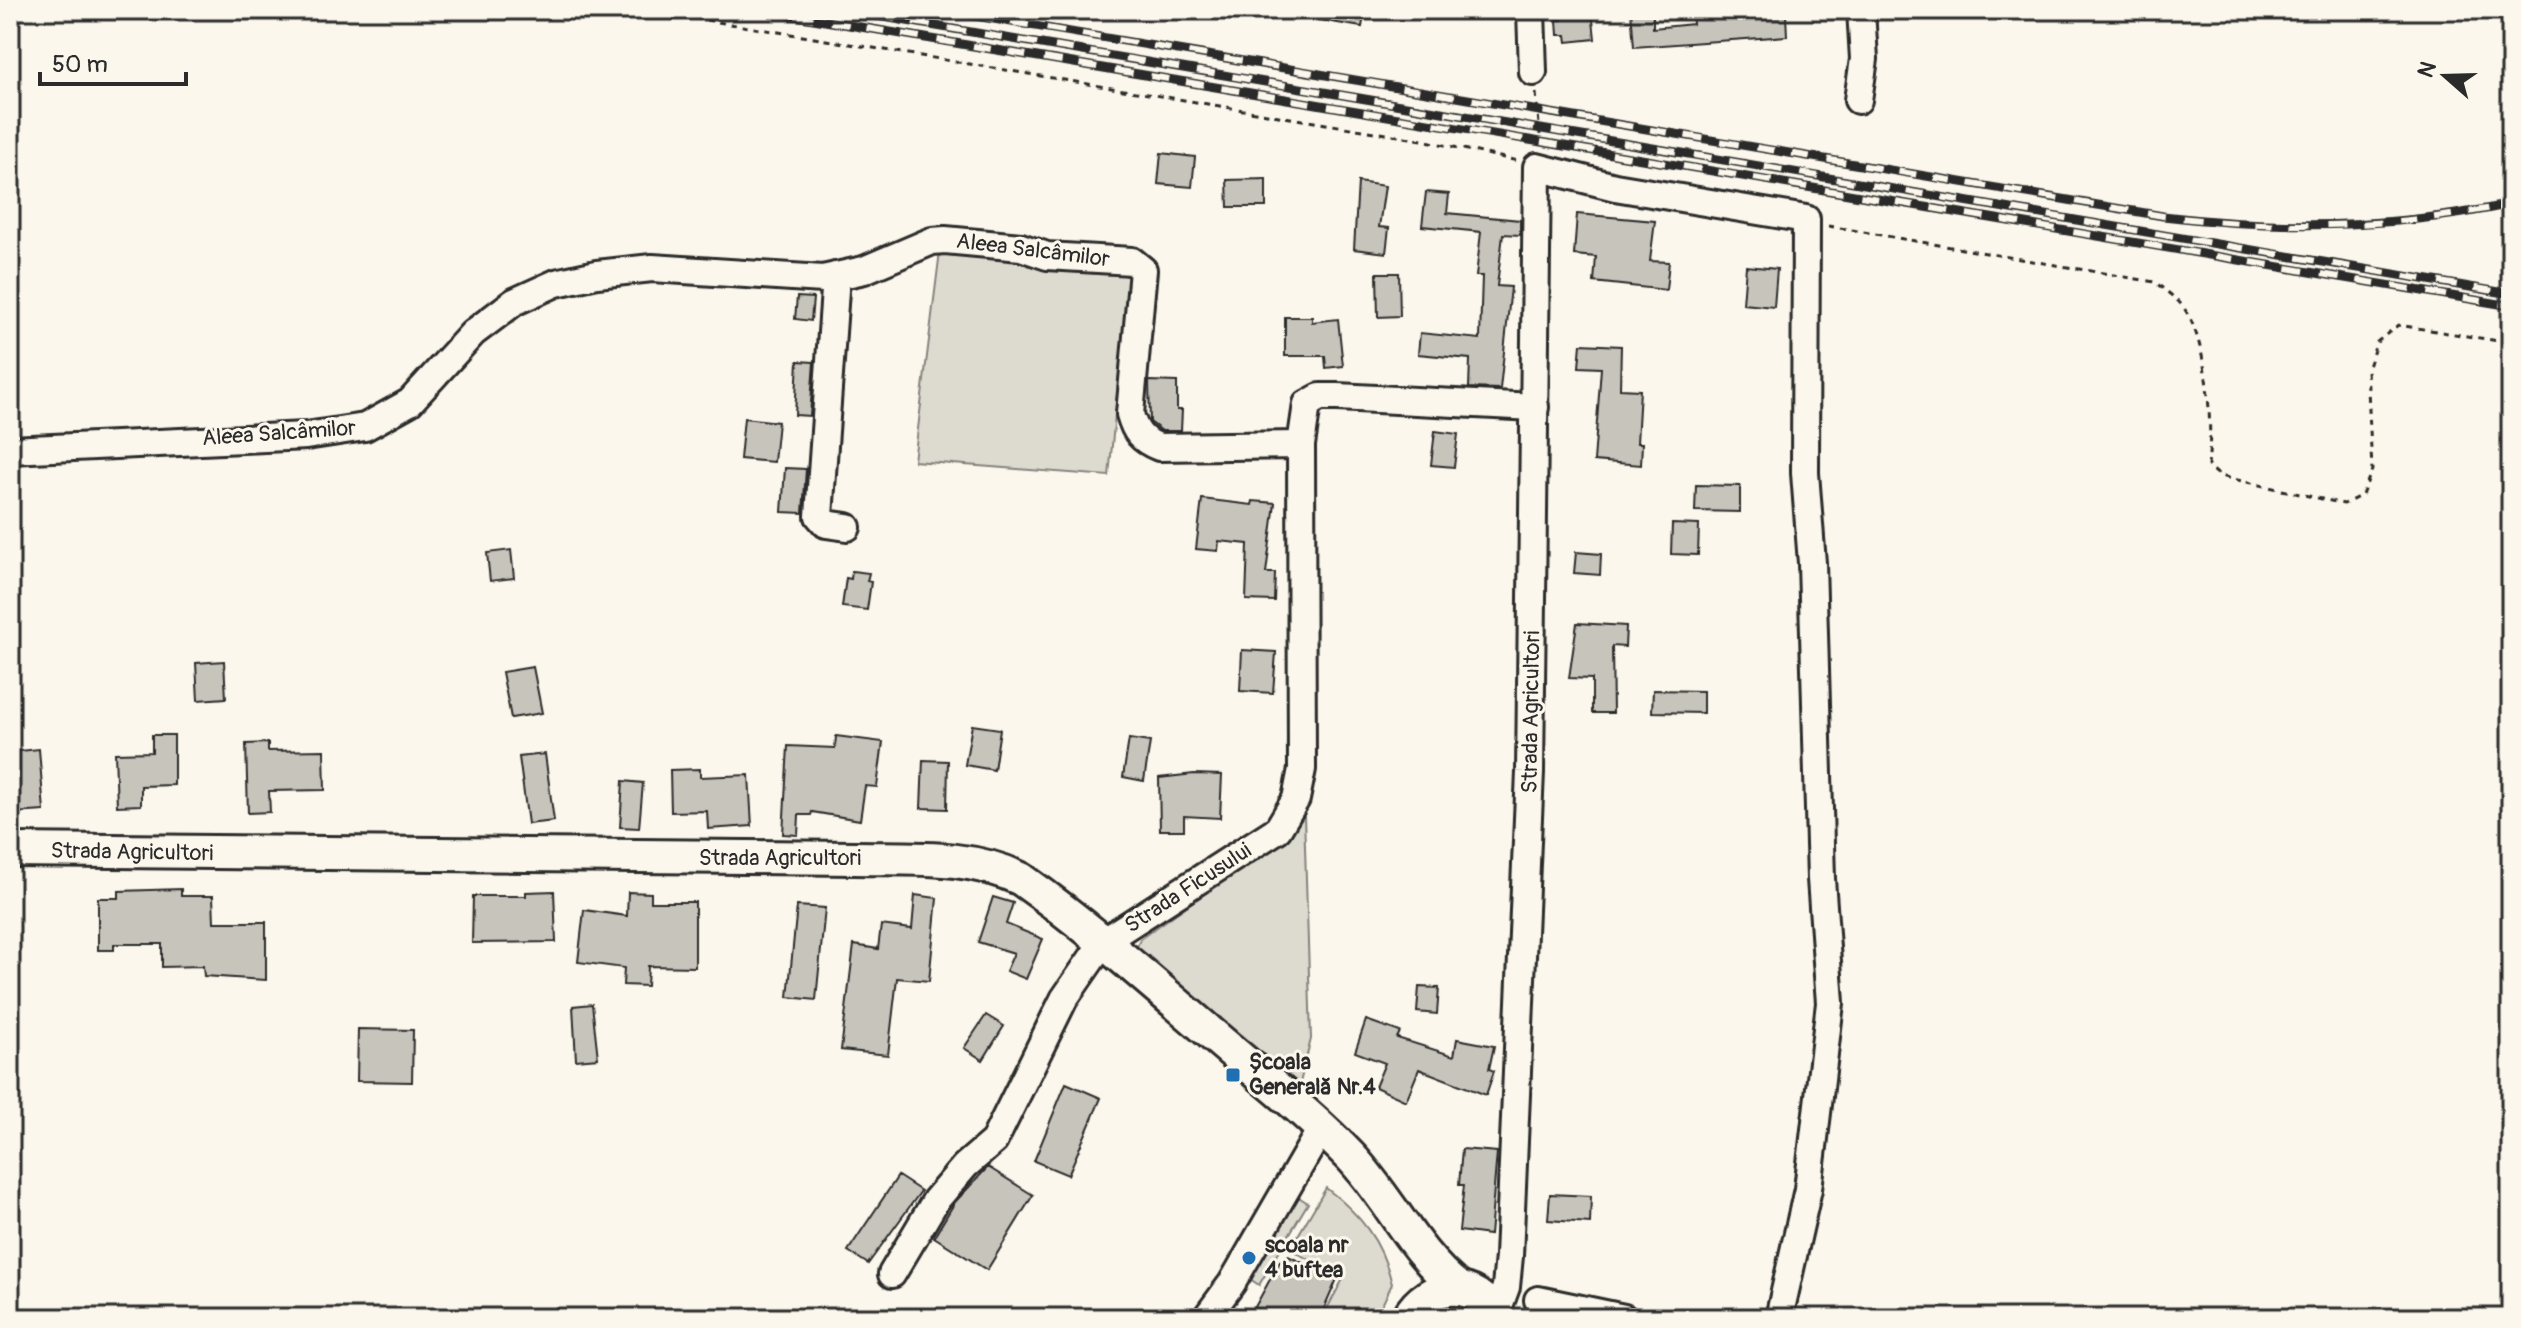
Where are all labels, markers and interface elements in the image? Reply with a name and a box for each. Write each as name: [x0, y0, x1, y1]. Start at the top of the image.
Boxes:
scale bar: [40, 36, 186, 86]
north arrow: [2405, 36, 2485, 116]
text: 50 m: [52, 50, 108, 79]
text: N: [2411, 58, 2443, 81]
street label: Aleea Salcâmilor: [955, 227, 1111, 273]
street label: Aleea Salcâmilor: [201, 414, 357, 452]
street label: Strada Agricultori: [1516, 630, 1546, 794]
street label: Strada Agricultori: [50, 837, 214, 867]
street label: Strada Ficusului: [1119, 837, 1257, 939]
street label: Strada Agricultori: [699, 844, 861, 872]
place label: Școala Generală Nr.4: [1249, 1048, 1376, 1101]
marker: Școala Generală Nr.4: [1224, 1066, 1242, 1084]
place label: scoala nr 4 buftea: [1265, 1231, 1350, 1284]
marker: scoala nr 4 buftea: [1240, 1249, 1258, 1267]

